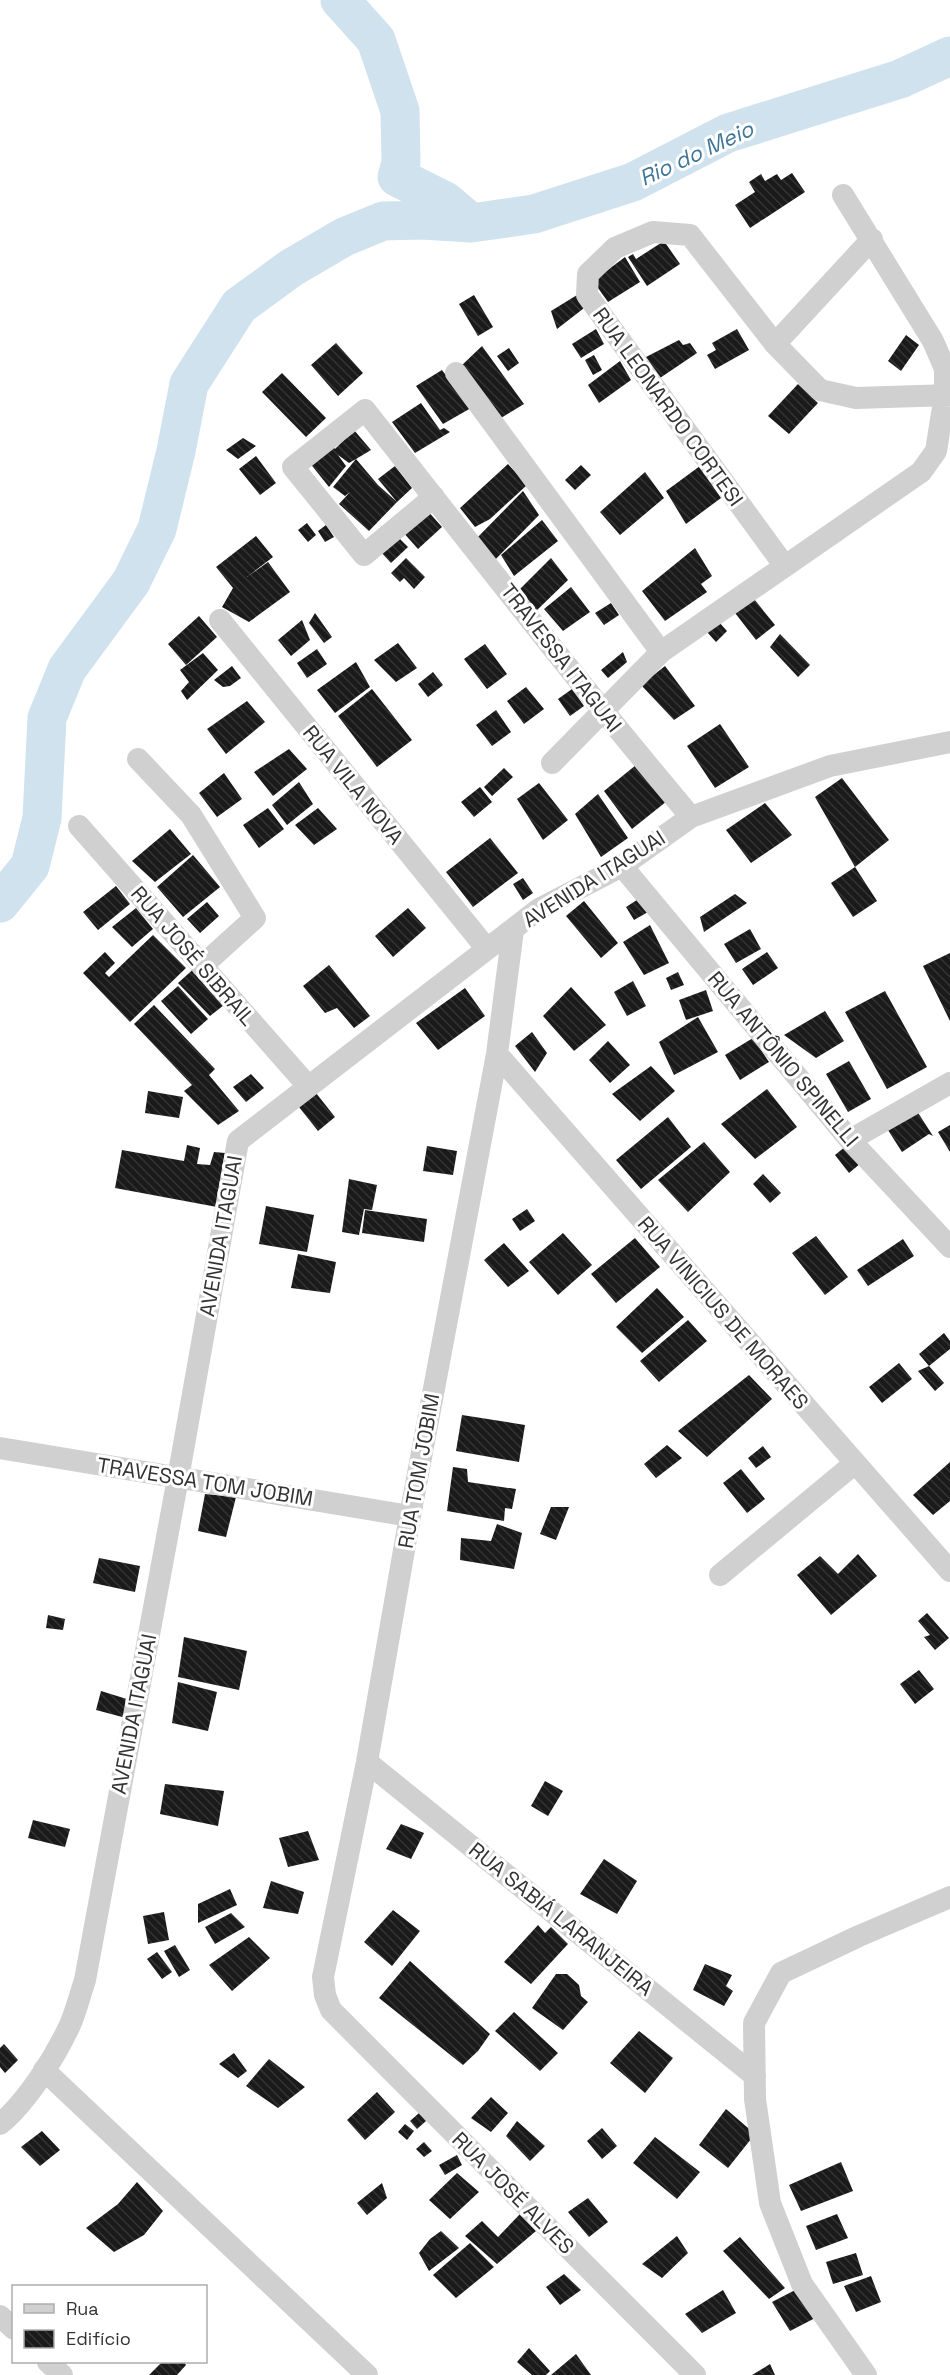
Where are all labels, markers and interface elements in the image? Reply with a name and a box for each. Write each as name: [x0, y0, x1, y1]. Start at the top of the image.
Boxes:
water label: Rio do Meio: [634, 114, 759, 192]
street label: RUA LEONARDO CORTESI: [587, 302, 750, 511]
street label: TRAVESSA ITAGUAI: [495, 578, 628, 737]
street label: RUA VILA NOVA: [297, 720, 410, 850]
street label: AVENIDA ITAGUAI: [517, 824, 670, 933]
street label: RUA JOSÉ SIBRAIL: [125, 880, 261, 1031]
street label: RUA ANTÔNIO SPINELLI: [702, 965, 865, 1152]
street label: AVENIDA ITAGUAI: [193, 1153, 248, 1318]
street label: RUA VINICIUS DE MORAES: [632, 1210, 815, 1415]
street label: RUA TOM JOBIM: [392, 1391, 445, 1551]
street label: TRAVESSA TOM JOBIM: [95, 1451, 315, 1512]
street label: AVENIDA ITAGUAI: [105, 1631, 162, 1796]
street label: RUA SABIÁ LARANJEIRA: [464, 1836, 659, 2001]
street label: RUA JOSÉ ALVES: [447, 2126, 580, 2259]
legend: [12, 2285, 207, 2363]
text: Rua: [66, 2297, 99, 2320]
text: Edifício: [66, 2327, 131, 2350]

